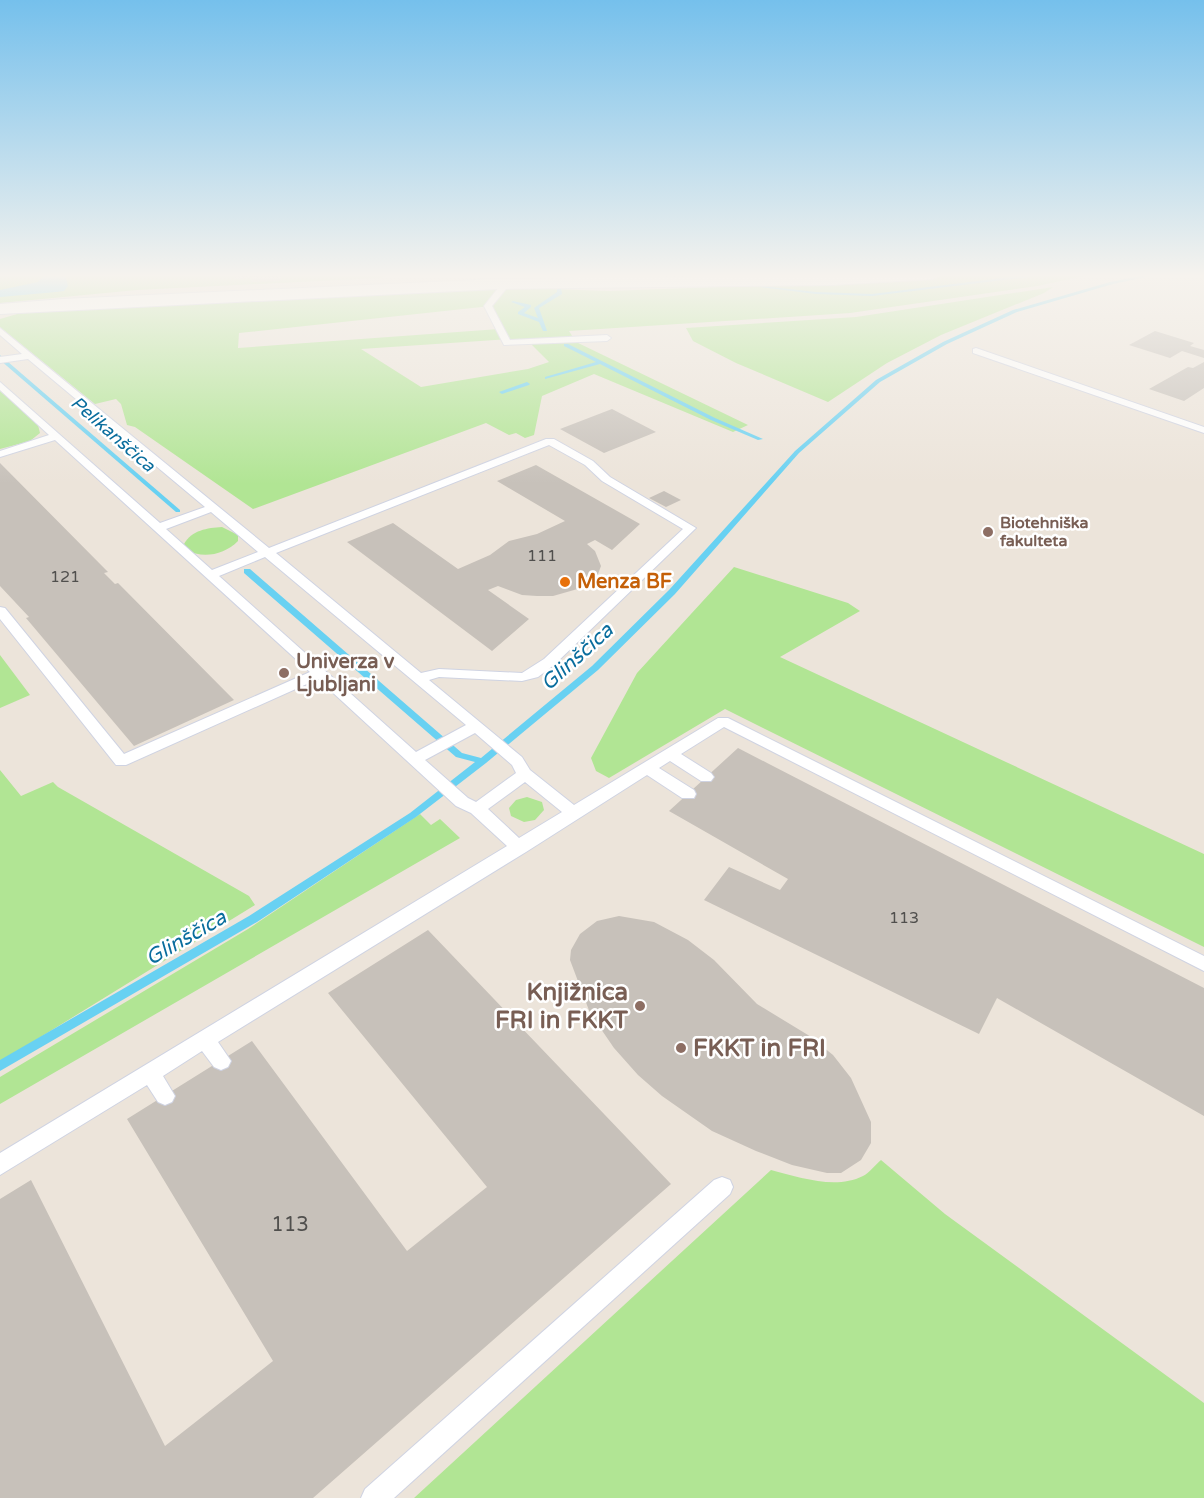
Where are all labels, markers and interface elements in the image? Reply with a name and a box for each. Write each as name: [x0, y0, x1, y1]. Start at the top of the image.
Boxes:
water label: Pelikanščica: [66, 392, 160, 477]
place label: Biotehniška fakulteta: [999, 513, 1088, 551]
marker: Biotehniška fakulteta: [981, 525, 995, 539]
house number: 111: [527, 546, 557, 566]
house number: 121: [50, 567, 80, 587]
place label: Menza BF: [577, 570, 672, 594]
marker: Menza BF: [558, 575, 572, 589]
water label: Glinščica: [536, 617, 619, 696]
place label: Univerza v Ljubljani: [296, 650, 395, 697]
marker: Univerza v Ljubljani: [277, 666, 291, 680]
water label: Glinščica: [141, 904, 232, 971]
house number: 113: [889, 908, 919, 928]
place label: Knjižnica FRI in FKKT: [495, 978, 628, 1035]
marker: Knjižnica FRI in FKKT: [633, 999, 647, 1013]
place label: FKKT in FRI: [693, 1034, 826, 1063]
marker: FKKT in FRI: [674, 1041, 688, 1055]
house number: 113: [271, 1213, 309, 1237]

